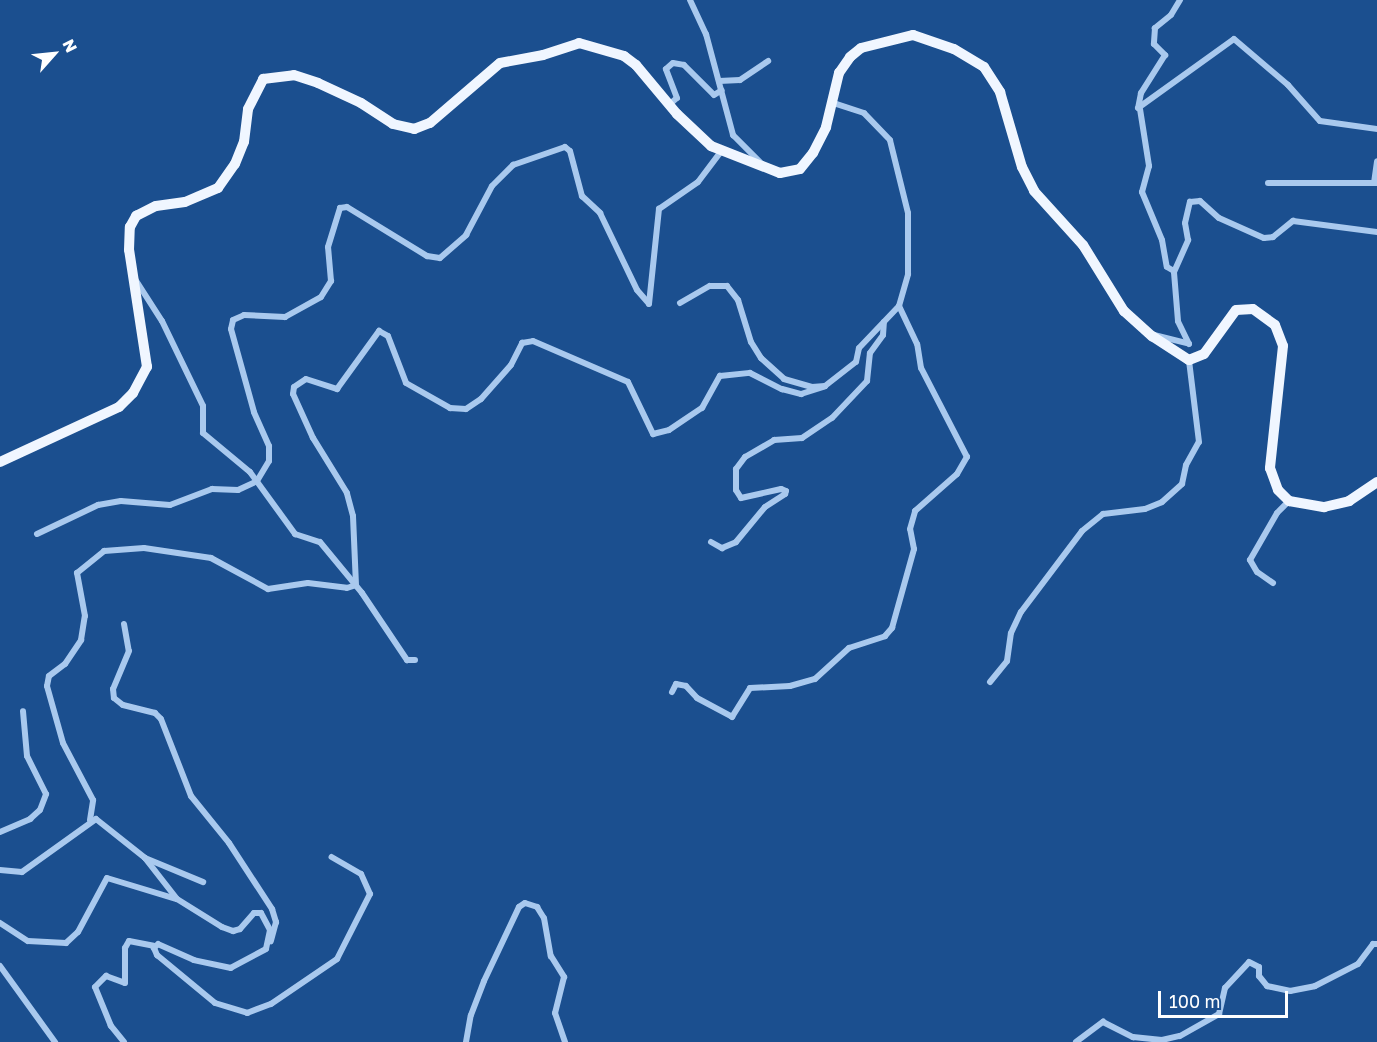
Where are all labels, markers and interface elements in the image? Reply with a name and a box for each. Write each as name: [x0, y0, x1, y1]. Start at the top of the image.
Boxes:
north arrow: [24, 24, 84, 84]
text: N: [58, 36, 82, 56]
scale bar: [1161, 979, 1292, 1017]
text: 100 m: [1169, 990, 1220, 1012]

